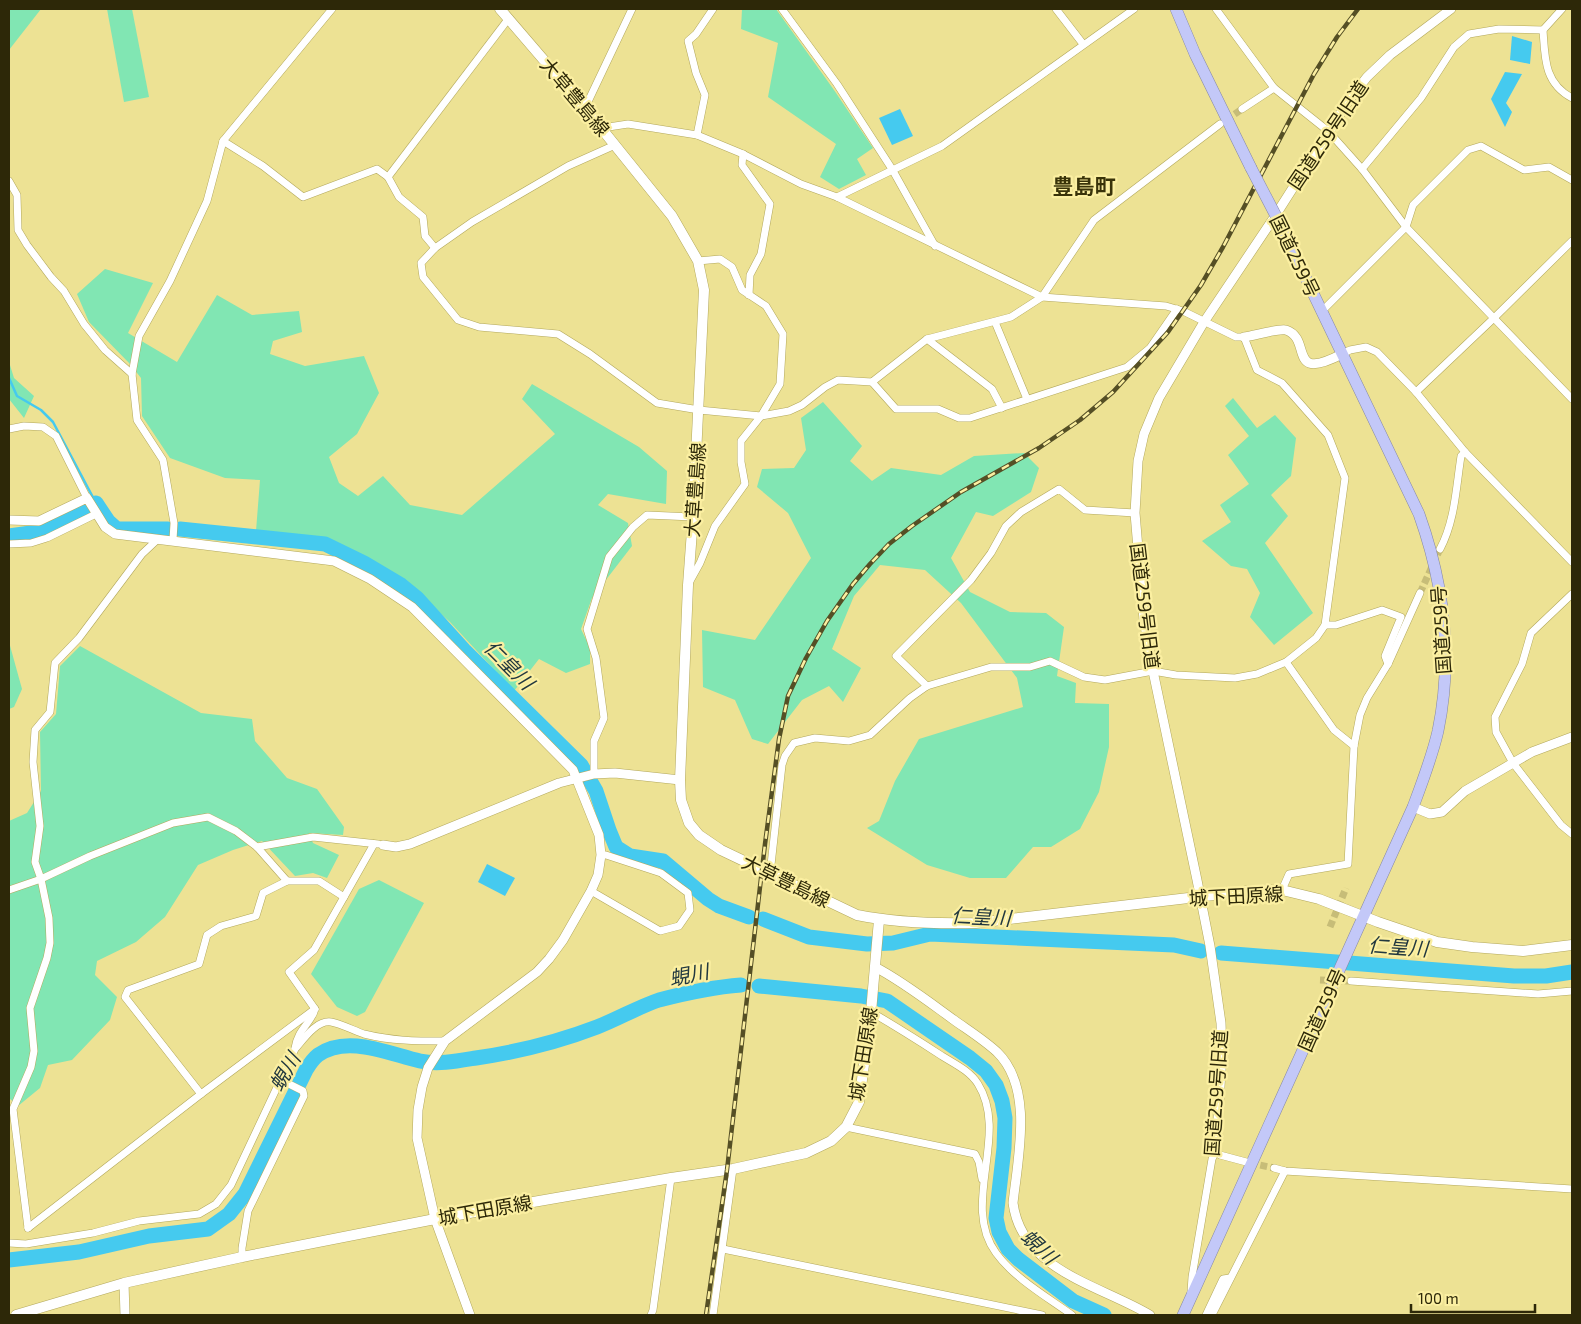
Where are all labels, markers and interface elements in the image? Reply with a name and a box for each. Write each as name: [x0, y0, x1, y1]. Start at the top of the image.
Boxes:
street label: 大草豊島線: [536, 53, 615, 140]
street label: 国道259号旧道: [1283, 76, 1373, 194]
district label: 豊島町: [1053, 173, 1116, 198]
street label: 国道259号: [1266, 211, 1325, 301]
street label: 大草豊島線: [680, 442, 709, 538]
street label: 国道259号旧道: [1126, 542, 1165, 670]
street label: 国道259号: [1426, 585, 1455, 675]
water label: 仁皇川: [480, 635, 541, 695]
street label: 大草豊島線: [738, 849, 834, 912]
street label: 城下田原線: [1188, 882, 1284, 909]
water label: 仁皇川: [950, 902, 1014, 930]
water label: 仁皇川: [1367, 932, 1431, 960]
water label: 蜆川: [667, 958, 713, 990]
street label: 国道259号: [1293, 965, 1350, 1055]
street label: 城下田原線: [844, 1005, 881, 1103]
street label: 国道259号旧道: [1200, 1029, 1231, 1157]
water label: 蜆川: [264, 1046, 306, 1095]
street label: 城下田原線: [436, 1190, 534, 1229]
water label: 蜆川: [1017, 1224, 1064, 1270]
scale bar: [1411, 1282, 1535, 1314]
text: 100 m: [1418, 1289, 1459, 1307]

